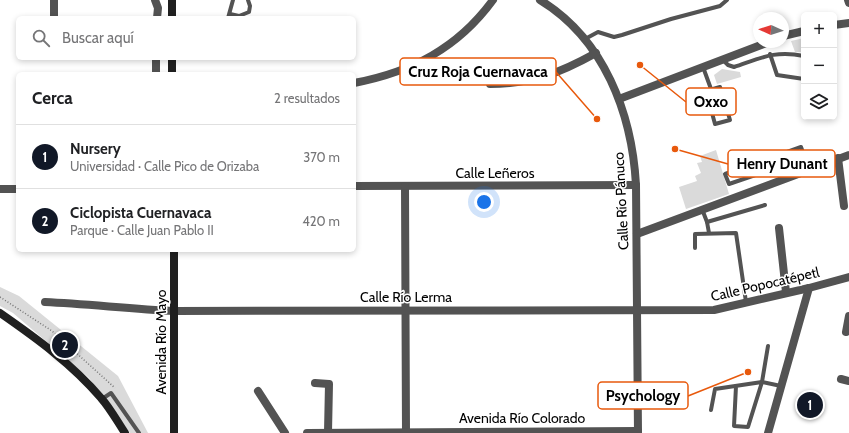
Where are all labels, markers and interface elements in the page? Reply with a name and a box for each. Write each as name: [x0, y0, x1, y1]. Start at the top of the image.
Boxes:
north arrow: [753, 12, 789, 48]
map controls: [801, 12, 837, 120]
button: +: [801, 12, 837, 48]
search box: [16, 16, 356, 60]
icon: search: [30, 27, 52, 49]
text: Buscar aquí: [62, 29, 134, 47]
button: −: [801, 48, 837, 84]
callout: Cruz Roja Cuernavaca: [400, 58, 556, 85]
text: Cruz Roja Cuernavaca: [408, 63, 548, 81]
button: layers: [801, 84, 837, 120]
text: Cerca: [32, 88, 73, 108]
callout: Oxxo: [686, 88, 736, 115]
text: 2 resultados: [274, 90, 340, 106]
text: Oxxo: [694, 93, 729, 111]
text: Nursery: [70, 140, 121, 158]
text: 1: [43, 149, 47, 165]
text: 370 m: [303, 149, 340, 165]
callout: Henry Dunant: [728, 150, 835, 177]
street label: Calle Río Pánuco: [609, 151, 633, 250]
text: Henry Dunant: [736, 155, 828, 173]
text: Universidad · Calle Pico de Orizaba: [70, 158, 259, 174]
street label: Calle Leñeros: [456, 164, 535, 182]
your location: [474, 192, 494, 212]
text: Ciclopista Cuernavaca: [70, 204, 211, 222]
text: 2: [42, 213, 48, 229]
text: 420 m: [302, 213, 340, 229]
text: Parque · Calle Juan Pablo II: [70, 222, 214, 238]
street label: Calle Popocatépetl: [709, 263, 822, 305]
street label: Calle Río Lerma: [360, 288, 452, 306]
street label: Avenida Río Mayo: [152, 289, 170, 395]
pin: 2: [52, 330, 78, 360]
callout: Psychology: [598, 382, 688, 409]
text: Psychology: [606, 387, 681, 405]
pin: 1: [797, 390, 823, 420]
street label: Avenida Río Colorado: [459, 409, 585, 427]

